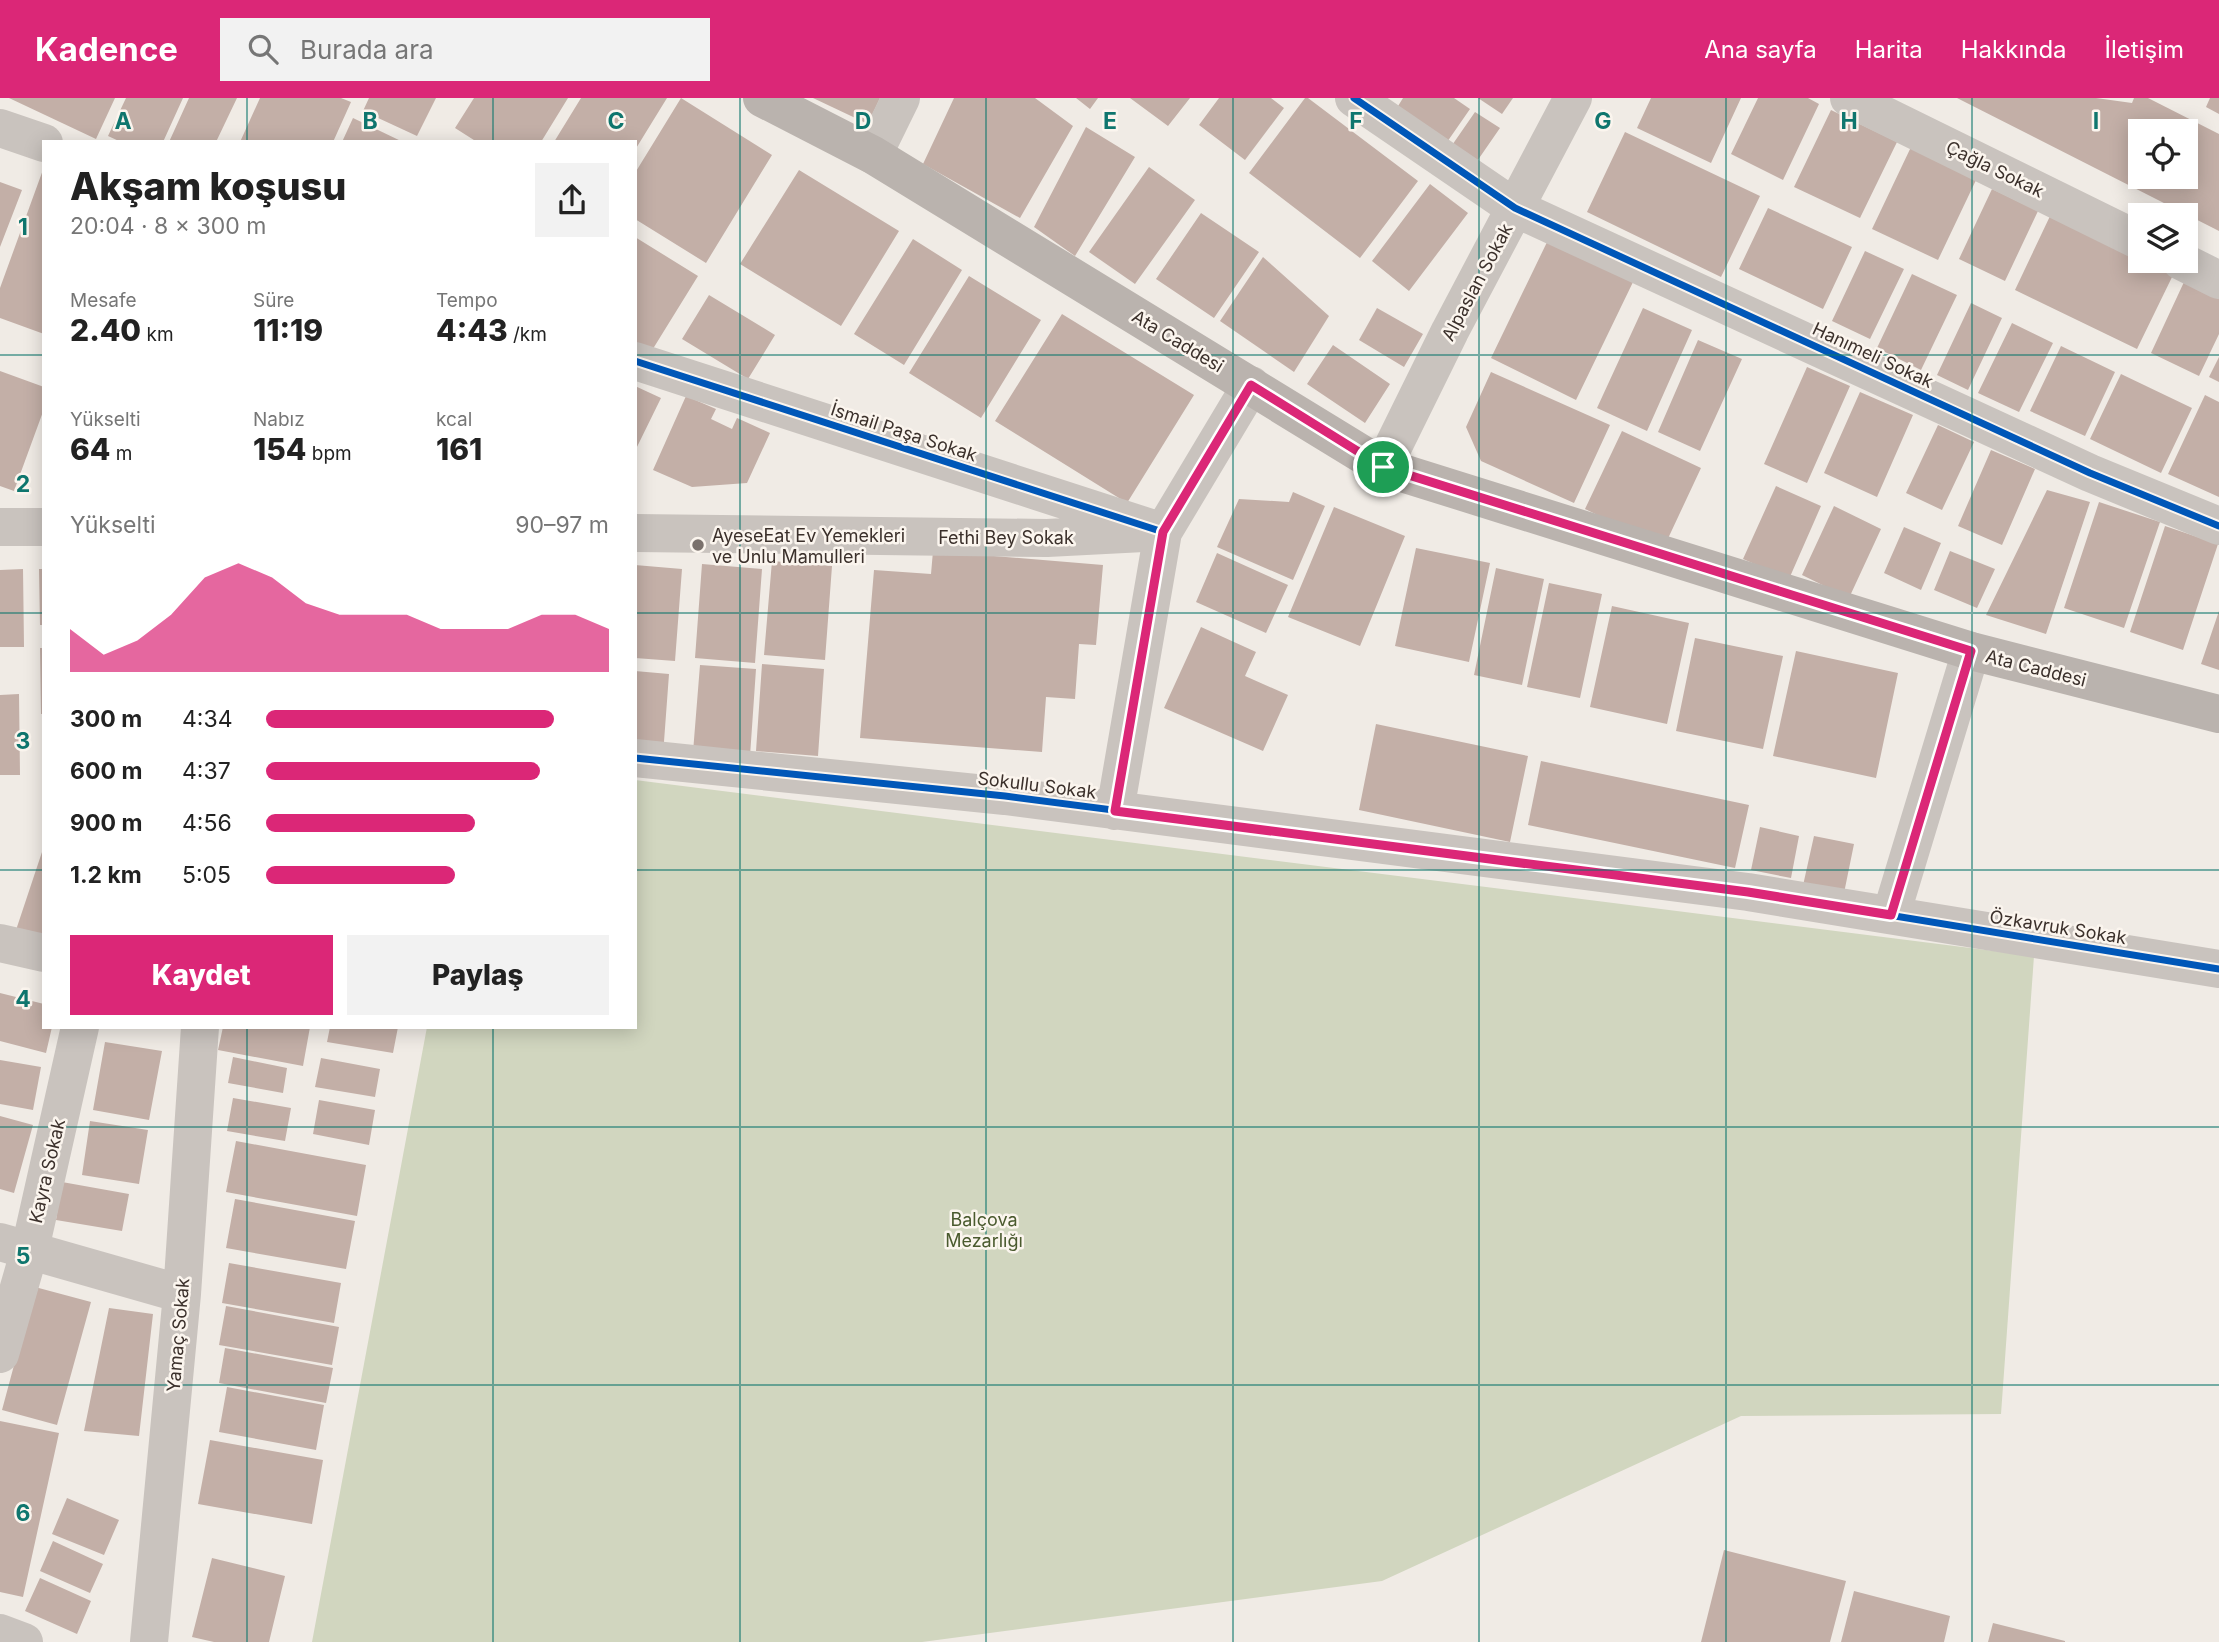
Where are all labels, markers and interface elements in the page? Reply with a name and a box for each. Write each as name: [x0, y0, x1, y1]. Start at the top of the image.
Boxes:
search box: [220, 18, 710, 81]
text: Kadence: [35, 29, 178, 69]
icon: search: [244, 30, 282, 68]
text: Burada ara: [300, 34, 434, 65]
text: Ana sayfa: [1704, 35, 1817, 64]
text: Harita: [1855, 35, 1923, 64]
text: Hakkında: [1961, 35, 2067, 64]
text: İletişim: [2105, 35, 2184, 64]
text: A: [114, 107, 132, 135]
text: B: [362, 107, 378, 135]
text: C: [607, 107, 625, 135]
text: D: [855, 107, 871, 135]
text: E: [1103, 107, 1117, 135]
text: F: [1349, 107, 1363, 135]
text: G: [1594, 107, 1612, 135]
text: H: [1840, 107, 1858, 135]
text: I: [2093, 107, 2099, 135]
map controls: [2128, 119, 2198, 273]
button: locate: [2128, 119, 2198, 189]
street label: Çağla Sokak: [1943, 136, 2047, 202]
text: Akşam koşusu: [70, 163, 347, 209]
button: share: [535, 163, 609, 237]
button: layers: [2128, 203, 2198, 273]
text: 20:04 · 8 × 300 m: [70, 212, 266, 240]
text: 1: [18, 213, 28, 241]
street label: Alpaslan Sokak: [1437, 220, 1517, 344]
text: Mesafe: [70, 289, 137, 312]
text: Süre: [253, 289, 294, 312]
text: Tempo: [436, 289, 498, 312]
street label: Ata Caddesi: [1129, 306, 1227, 376]
text: 2.40: [70, 312, 141, 348]
text: 11:19: [253, 312, 323, 348]
text: 4:43: [436, 312, 508, 348]
street label: Hanımeli Sokak: [1809, 318, 1937, 392]
text: km: [141, 323, 174, 346]
text: /km: [508, 323, 547, 346]
street label: İsmail Paşa Sokak: [828, 398, 980, 466]
text: Yükselti: [70, 408, 141, 431]
text: Nabız: [253, 408, 305, 431]
text: kcal: [436, 408, 472, 431]
text: 64: [70, 431, 111, 467]
text: 154: [253, 431, 306, 467]
text: 161: [436, 431, 482, 467]
pin: [1353, 437, 1413, 497]
text: m: [111, 442, 133, 465]
text: bpm: [306, 442, 352, 465]
icon: arrive: [1364, 448, 1402, 486]
text: 2: [16, 470, 30, 498]
text: Yükselti: [70, 511, 155, 539]
text: 90–97 m: [515, 511, 609, 539]
place label: AyeseEat Ev Yemekleri ve Unlu Mamulleri: [712, 525, 905, 567]
street label: Fethi Bey Sokak: [938, 527, 1074, 548]
marker: AyeseEat Ev Yemekleri ve Unlu Mamulleri: [690, 537, 706, 553]
street label: Ata Caddesi: [1984, 645, 2088, 691]
text: 300 m: [70, 705, 142, 733]
text: 4:34: [182, 705, 233, 733]
text: 3: [16, 727, 30, 755]
text: 600 m: [70, 757, 142, 785]
text: 4:37: [182, 757, 231, 785]
street label: Sokullu Sokak: [976, 767, 1098, 803]
text: 900 m: [70, 809, 142, 837]
text: 4:56: [182, 809, 232, 837]
text: 1.2 km: [70, 861, 142, 889]
text: 5:05: [182, 861, 231, 889]
street label: Özkavruk Sokak: [1988, 905, 2128, 948]
button: Kaydet: [70, 935, 333, 1015]
button: Paylaş: [347, 935, 609, 1015]
text: 4: [15, 985, 31, 1013]
street label: Kayra Sokak: [25, 1117, 69, 1225]
park label: Balçova Mezarlığı: [945, 1209, 1023, 1251]
text: 5: [16, 1242, 30, 1270]
street label: Yamaç Sokak: [163, 1277, 193, 1393]
text: 6: [16, 1499, 30, 1527]

